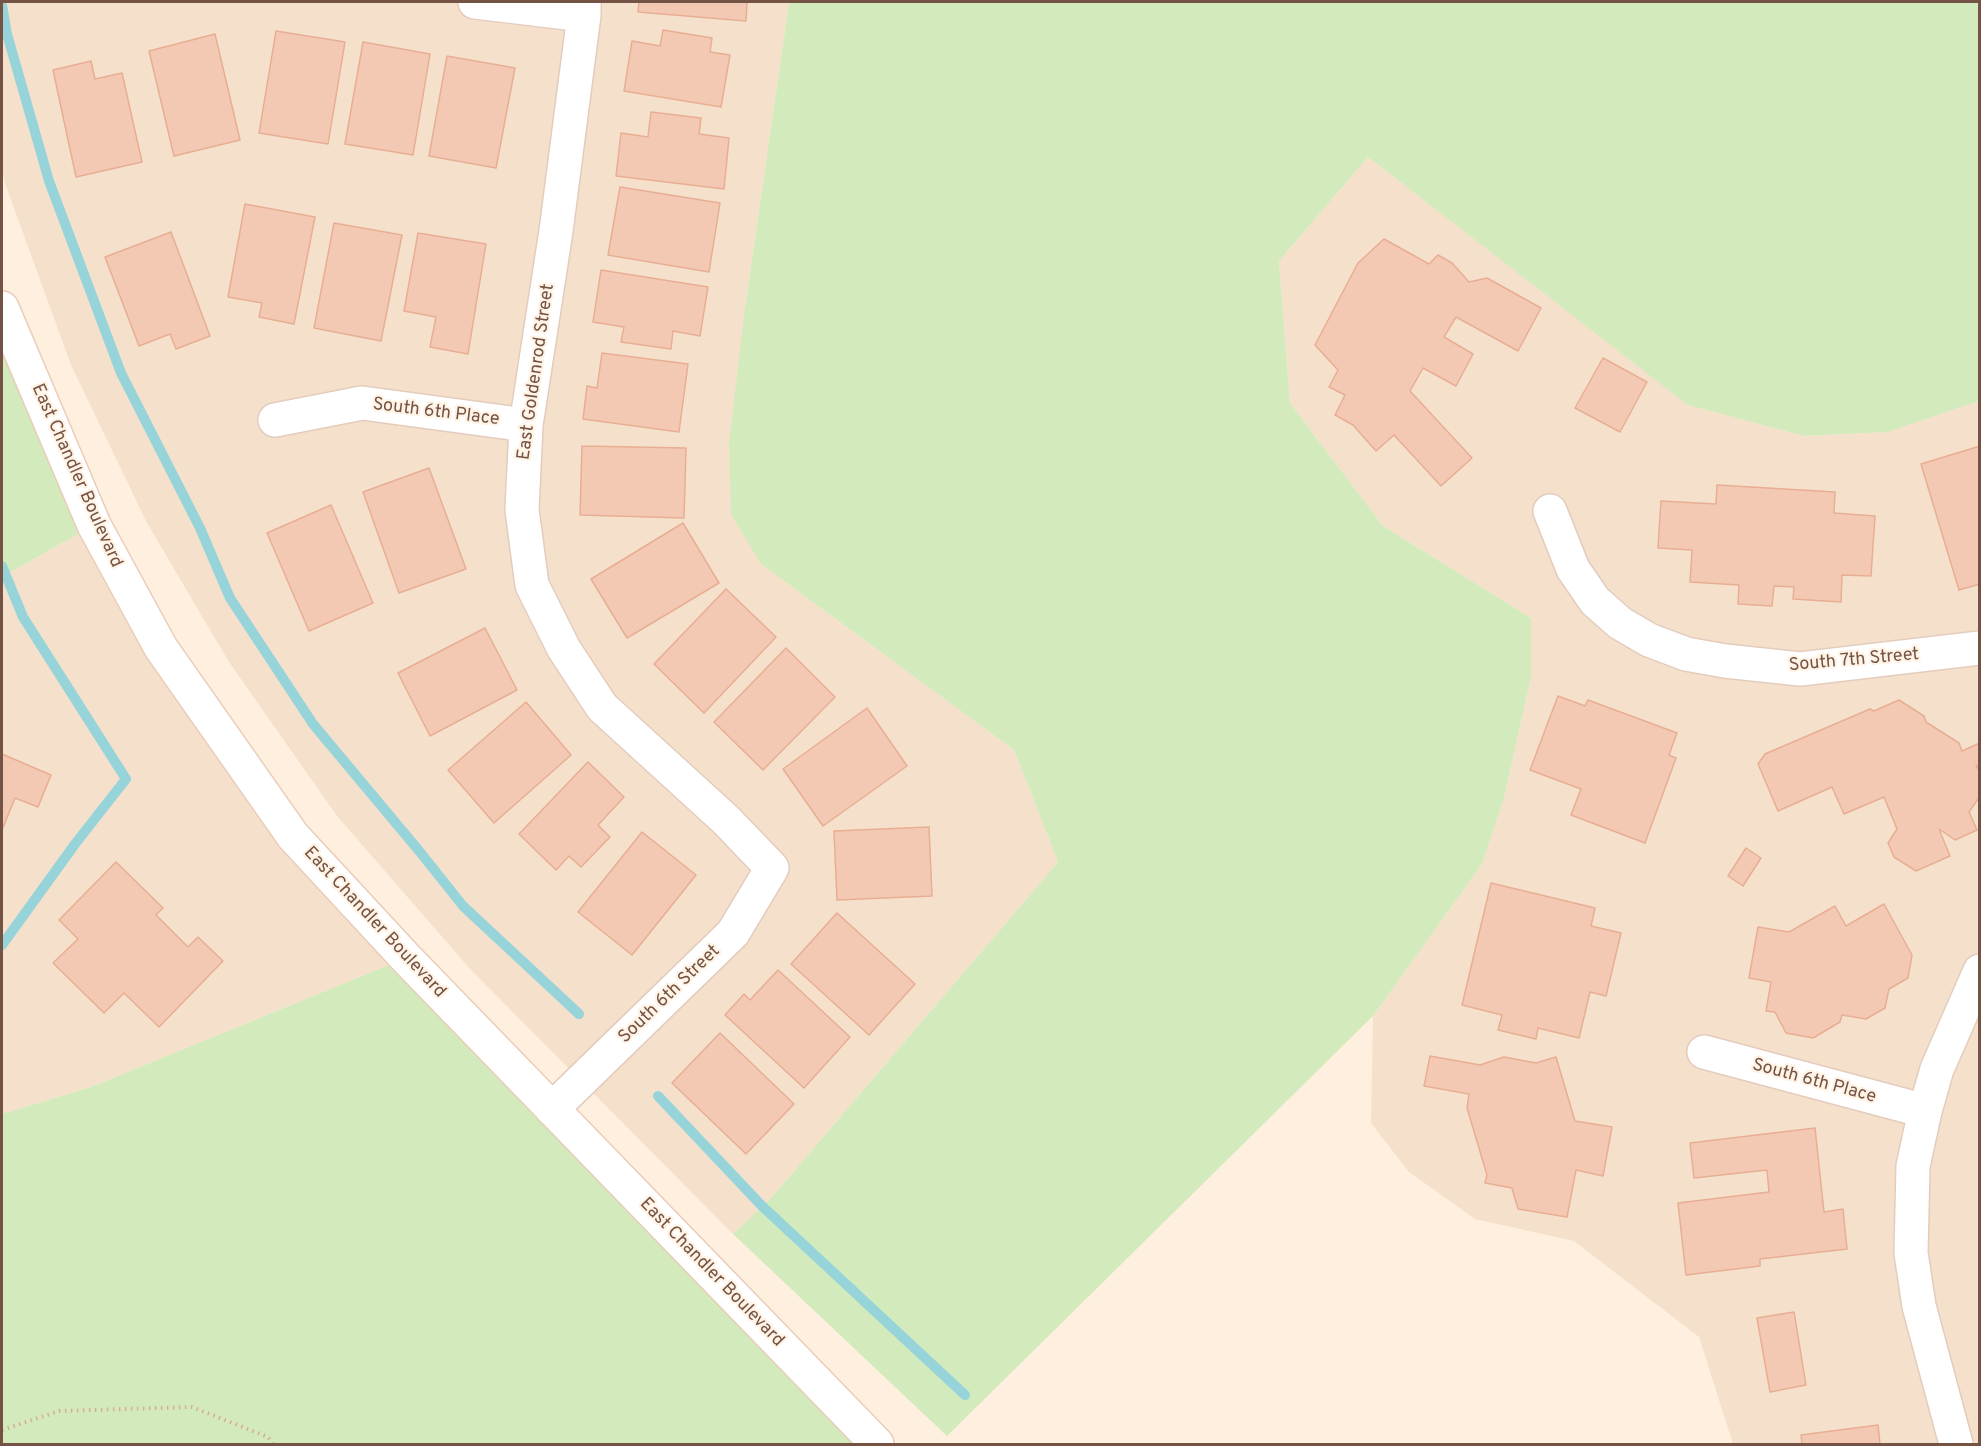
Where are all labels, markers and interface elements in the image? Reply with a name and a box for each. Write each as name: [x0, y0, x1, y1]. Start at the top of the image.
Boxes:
street label: East Goldenrod Street: [514, 282, 560, 462]
street label: East Chandler Boulevard: [26, 381, 126, 571]
street label: South 6th Place: [371, 395, 501, 431]
street label: South 7th Street: [1788, 645, 1920, 677]
street label: East Chandler Boulevard: [298, 843, 450, 1003]
street label: South 6th Street: [615, 941, 725, 1049]
street label: South 6th Place: [1750, 1055, 1878, 1109]
street label: East Chandler Boulevard: [634, 1194, 788, 1352]

